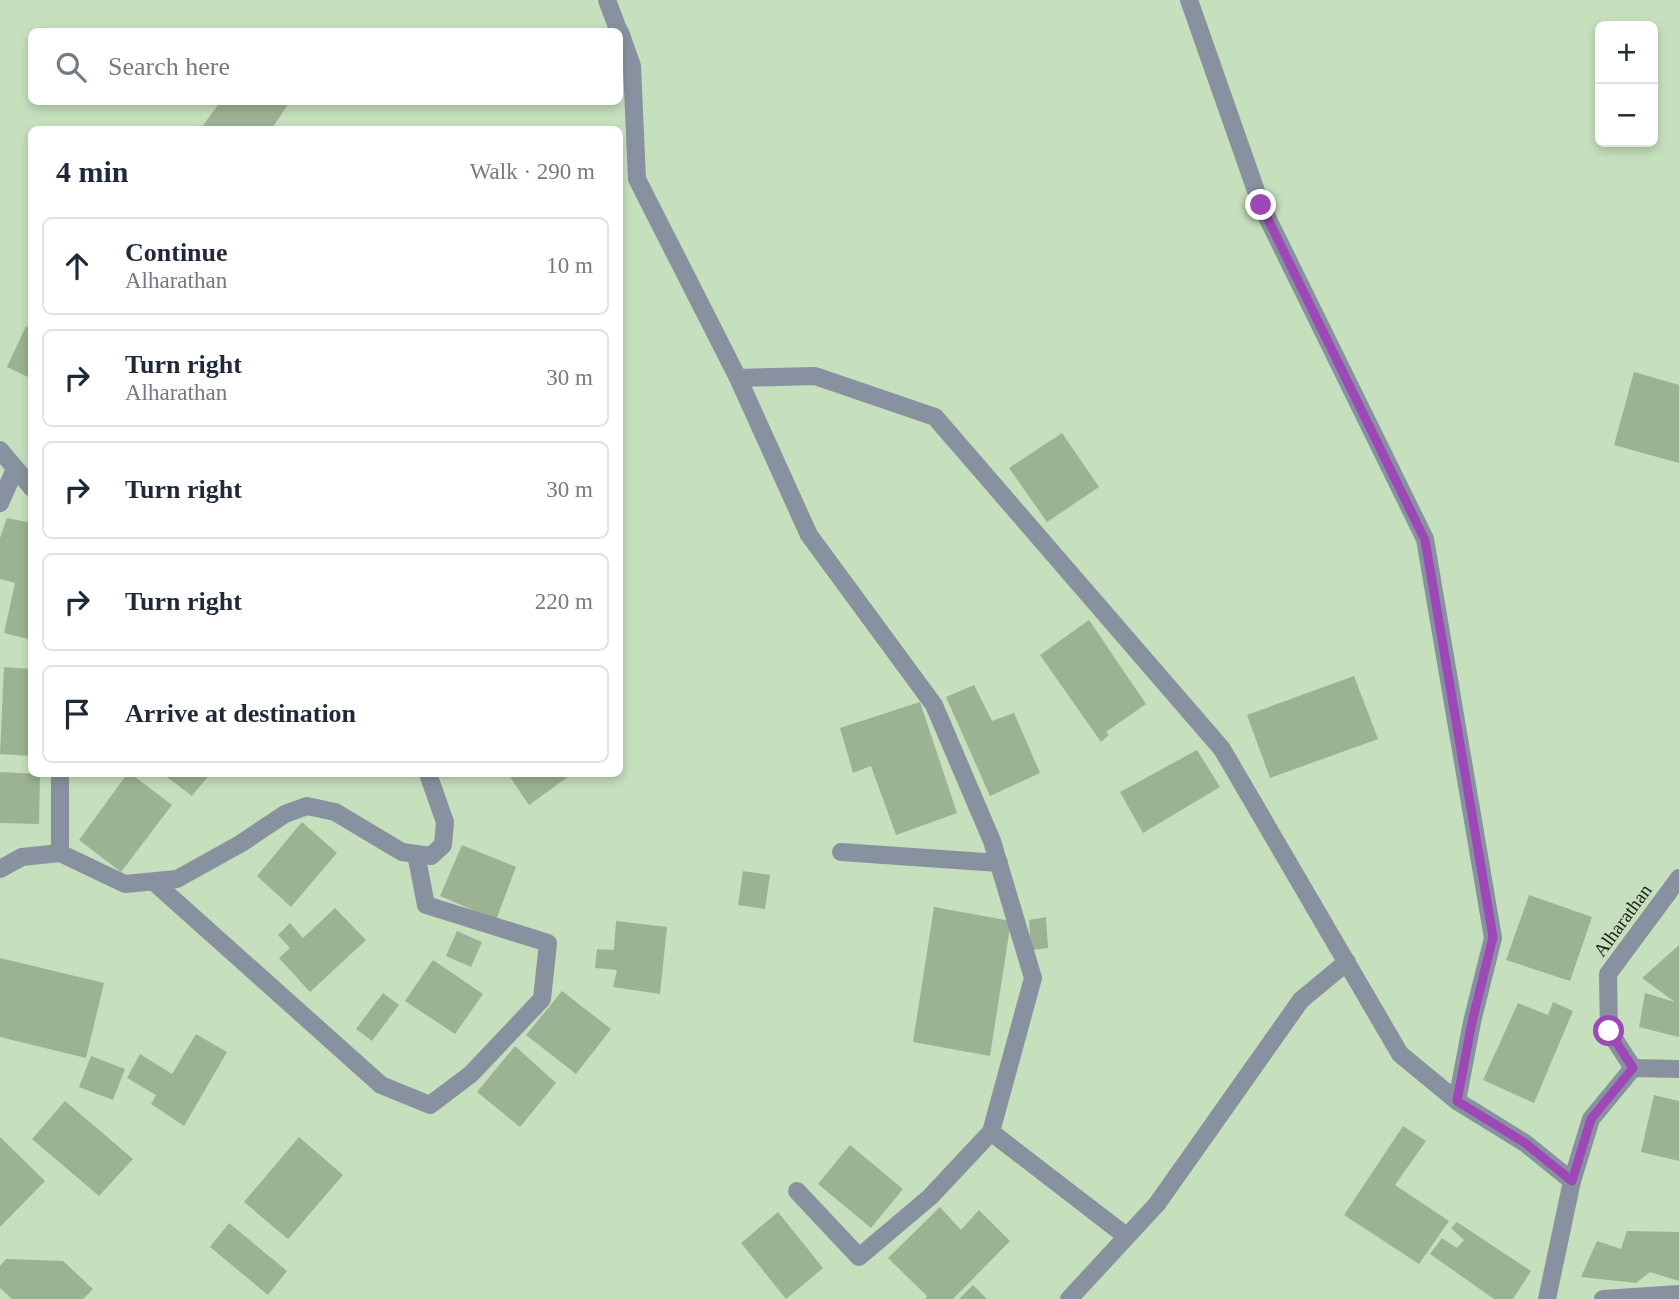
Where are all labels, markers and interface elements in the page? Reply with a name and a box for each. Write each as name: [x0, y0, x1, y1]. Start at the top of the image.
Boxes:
map controls: [1595, 21, 1658, 147]
button: +: [1595, 21, 1658, 84]
search box: [28, 28, 623, 105]
icon: search: [52, 48, 90, 86]
text: Search here: [108, 52, 230, 81]
button: −: [1595, 84, 1658, 147]
text: 4 min: [56, 155, 129, 188]
text: Walk · 290 m: [470, 159, 595, 184]
route end: [1245, 189, 1276, 220]
text: Continue: [125, 238, 228, 267]
icon: ahead: [58, 247, 96, 285]
text: 10 m: [546, 253, 593, 278]
text: Alharathan: [125, 268, 227, 293]
text: Turn right: [125, 350, 242, 379]
icon: right: [58, 359, 96, 397]
text: 30 m: [546, 365, 593, 390]
text: Alharathan: [125, 380, 227, 405]
icon: right: [58, 471, 96, 509]
text: Turn right: [125, 475, 242, 504]
text: 30 m: [546, 477, 593, 502]
icon: right: [58, 583, 96, 621]
text: Turn right: [125, 587, 242, 616]
text: 220 m: [535, 589, 593, 614]
icon: arrive: [58, 695, 96, 733]
text: Arrive at destination: [125, 699, 356, 728]
street label: Alharathan: [1589, 880, 1656, 961]
route start: [1593, 1015, 1624, 1046]

